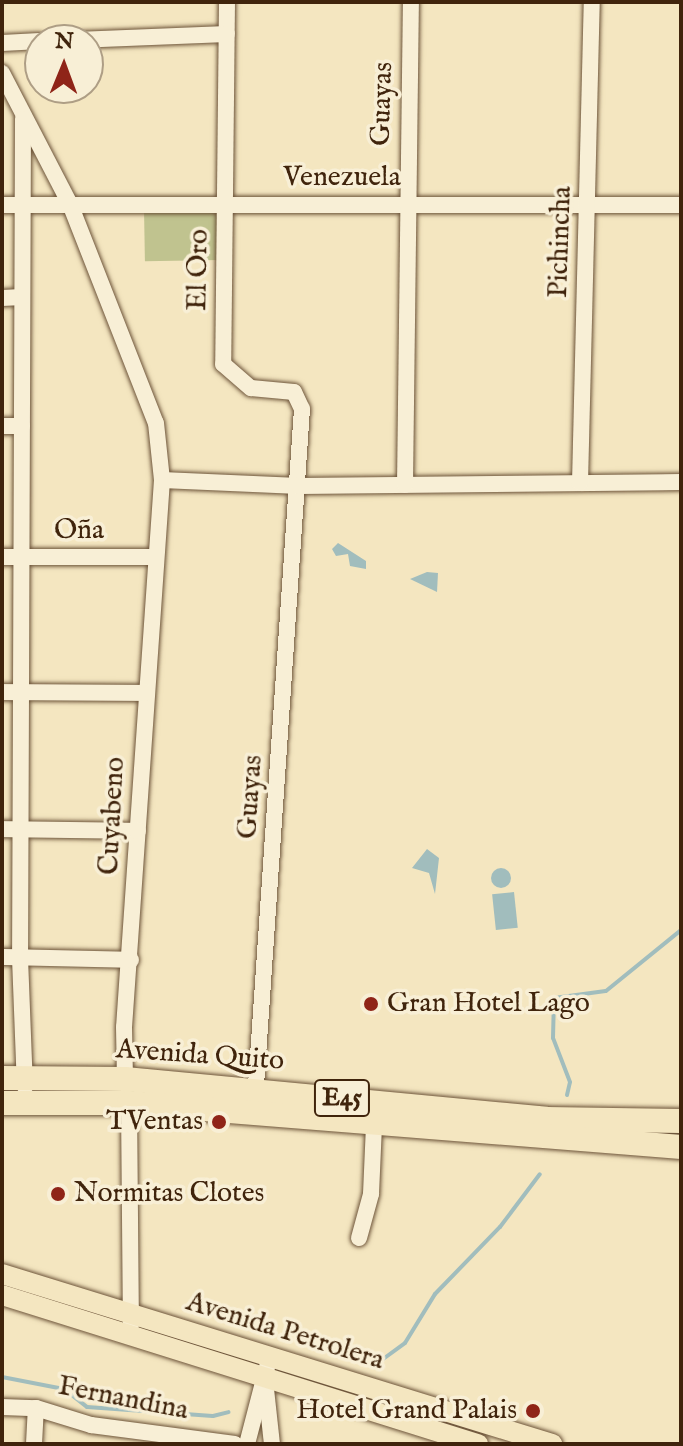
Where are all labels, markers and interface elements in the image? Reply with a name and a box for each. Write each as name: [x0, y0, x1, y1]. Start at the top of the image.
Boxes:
north arrow: [24, 24, 104, 104]
text: N: [55, 28, 74, 56]
street label: Guayas: [365, 61, 401, 147]
street label: Venezuela: [283, 161, 401, 195]
street label: Pichincha: [542, 185, 580, 299]
street label: El Oro: [181, 229, 217, 311]
street label: Oña: [54, 514, 104, 548]
street label: Guayas: [231, 754, 271, 840]
street label: Cuyabeno: [93, 756, 133, 876]
place label: Gran Hotel Lago: [387, 987, 590, 1021]
marker: Gran Hotel Lago: [362, 995, 380, 1013]
street label: Avenida Quito: [115, 1033, 285, 1079]
road number: E45: [312, 1076, 372, 1120]
place label: TVentas: [106, 1105, 203, 1139]
marker: TVentas: [210, 1113, 228, 1131]
place label: Normitas Clotes: [74, 1177, 264, 1211]
marker: Normitas Clotes: [49, 1185, 67, 1203]
street label: Avenida Petrolera: [182, 1286, 388, 1378]
street label: Fernandina: [55, 1370, 191, 1428]
place label: Hotel Grand Palais: [296, 1394, 517, 1428]
marker: Hotel Grand Palais: [524, 1402, 542, 1420]

